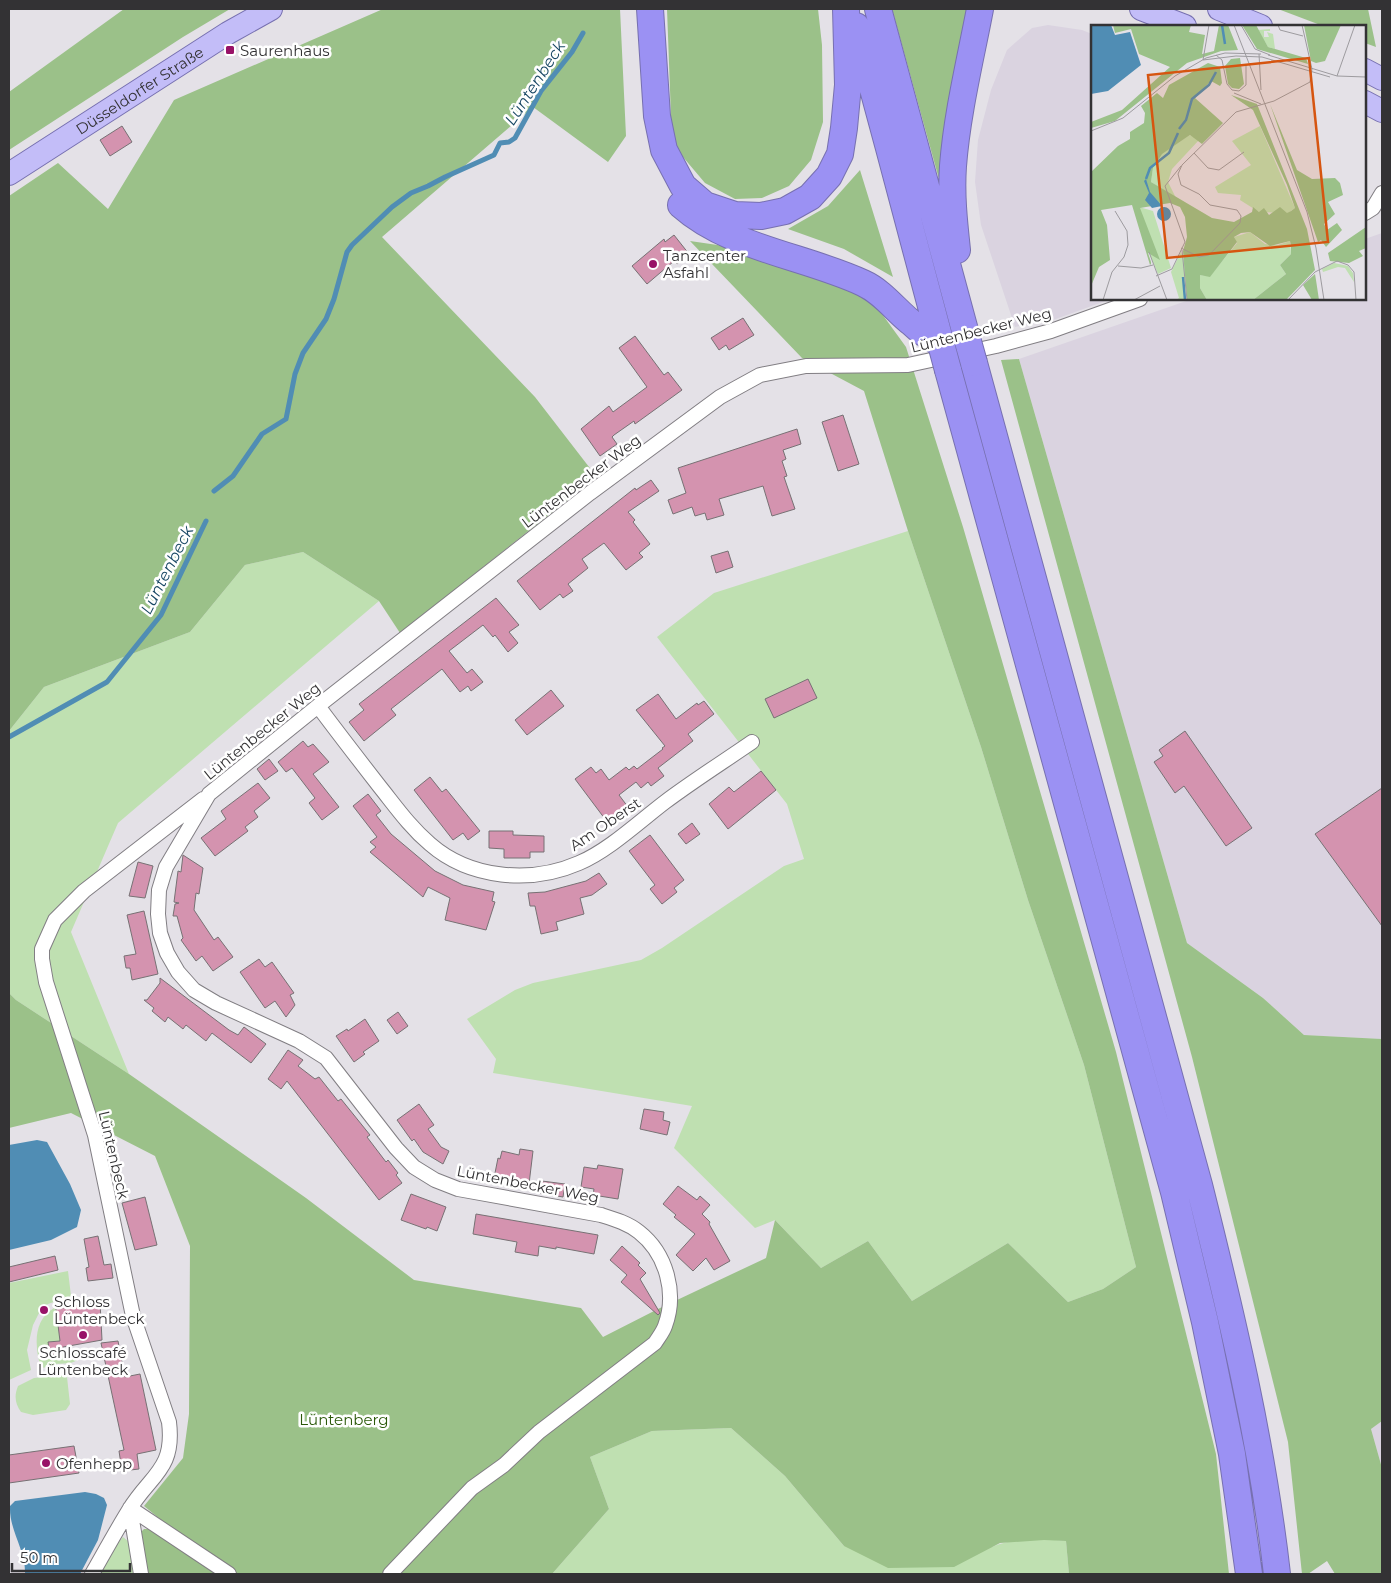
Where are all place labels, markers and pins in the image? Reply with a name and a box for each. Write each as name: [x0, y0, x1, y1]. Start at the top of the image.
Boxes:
place label: Saurenhaus: [240, 41, 330, 60]
marker: Saurenhaus: [224, 44, 236, 56]
place label: Tanzcenter Asfahl: [663, 246, 746, 282]
marker: Tanzcenter Asfahl: [647, 258, 659, 270]
place label: Schloss Lüntenbeck: [54, 1292, 145, 1328]
marker: Schloss Lüntenbeck: [38, 1304, 50, 1316]
marker: Schlosscafé Lüntenbeck: [77, 1329, 89, 1341]
place label: Schlosscafé Lüntenbeck: [38, 1343, 128, 1379]
place label: Ofenhepp: [56, 1454, 132, 1473]
marker: Ofenhepp: [40, 1457, 52, 1469]

